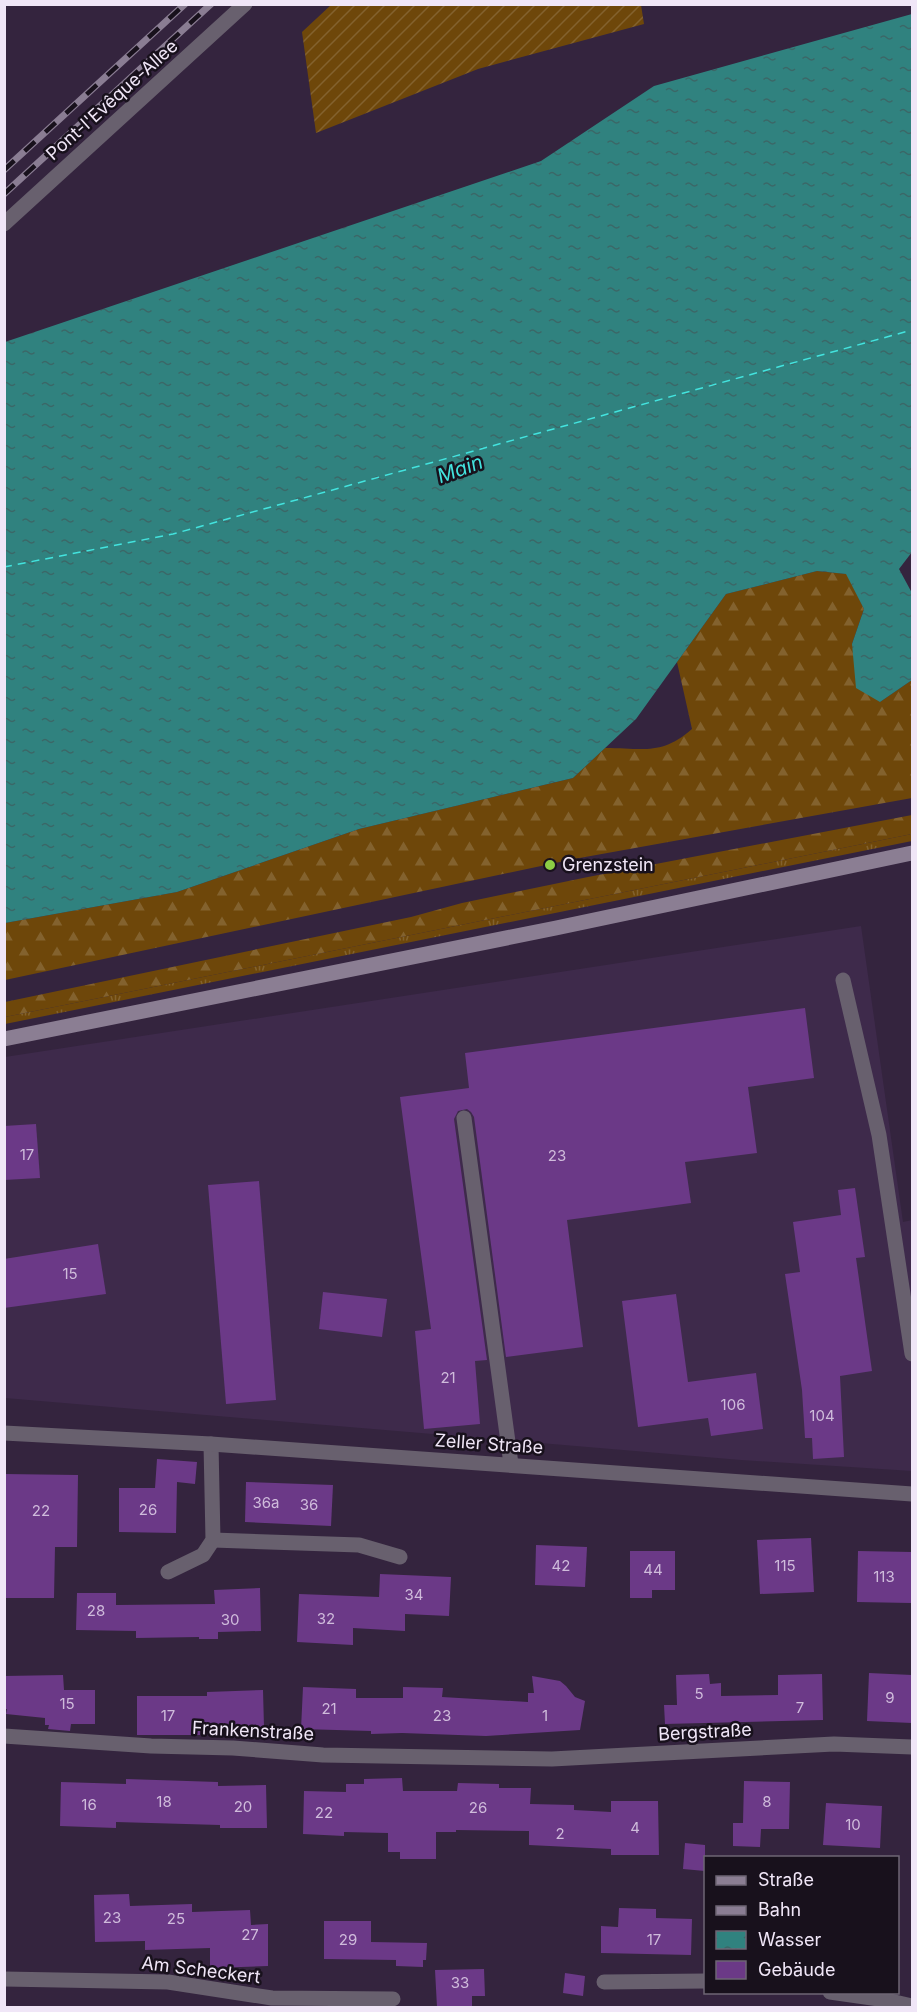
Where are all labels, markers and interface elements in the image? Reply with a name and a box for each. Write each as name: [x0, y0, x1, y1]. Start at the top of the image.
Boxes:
street label: Pont-l'Evêque-Allee: [42, 35, 182, 164]
water label: Main: [434, 450, 486, 488]
place label: Grenzstein: [562, 854, 654, 875]
marker: Grenzstein: [543, 858, 557, 872]
house number: 17: [20, 1145, 34, 1164]
house number: 23: [548, 1146, 566, 1165]
house number: 15: [62, 1264, 78, 1283]
house number: 21: [440, 1368, 456, 1387]
house number: 106: [721, 1395, 745, 1414]
house number: 104: [809, 1406, 835, 1425]
street label: Zeller Straße: [434, 1429, 544, 1458]
house number: 36a: [253, 1493, 280, 1512]
house number: 36: [300, 1495, 318, 1514]
house number: 26: [139, 1500, 157, 1519]
house number: 22: [32, 1501, 50, 1520]
house number: 42: [552, 1556, 570, 1575]
house number: 115: [774, 1556, 796, 1575]
house number: 44: [643, 1560, 663, 1579]
house number: 113: [873, 1567, 895, 1586]
house number: 34: [405, 1585, 423, 1604]
house number: 28: [87, 1601, 105, 1620]
house number: 32: [317, 1609, 335, 1628]
house number: 30: [221, 1610, 239, 1629]
house number: 5: [694, 1684, 704, 1703]
house number: 9: [885, 1688, 895, 1707]
house number: 15: [59, 1694, 75, 1713]
house number: 7: [796, 1698, 804, 1717]
house number: 21: [321, 1699, 337, 1718]
house number: 17: [161, 1706, 175, 1725]
house number: 23: [433, 1706, 451, 1725]
house number: 1: [542, 1706, 548, 1725]
street label: Frankenstraße: [192, 1717, 315, 1744]
street label: Bergstraße: [658, 1719, 752, 1744]
house number: 18: [156, 1792, 172, 1811]
house number: 8: [762, 1792, 772, 1811]
house number: 16: [81, 1795, 97, 1814]
house number: 20: [234, 1797, 252, 1816]
house number: 26: [469, 1798, 487, 1817]
house number: 22: [315, 1803, 333, 1822]
house number: 10: [845, 1815, 861, 1834]
house number: 4: [630, 1818, 640, 1837]
house number: 2: [555, 1824, 565, 1843]
legend: [704, 1856, 899, 1994]
text: Straße: [758, 1869, 814, 1890]
text: Bahn: [758, 1899, 801, 1920]
house number: 23: [103, 1908, 121, 1927]
house number: 25: [167, 1909, 185, 1928]
house number: 27: [241, 1925, 259, 1944]
text: Wasser: [758, 1929, 821, 1950]
house number: 29: [339, 1930, 357, 1949]
house number: 17: [647, 1930, 661, 1949]
street label: Am Scheckert: [141, 1952, 262, 1987]
text: Gebäude: [758, 1959, 835, 1980]
house number: 33: [451, 1973, 469, 1992]

